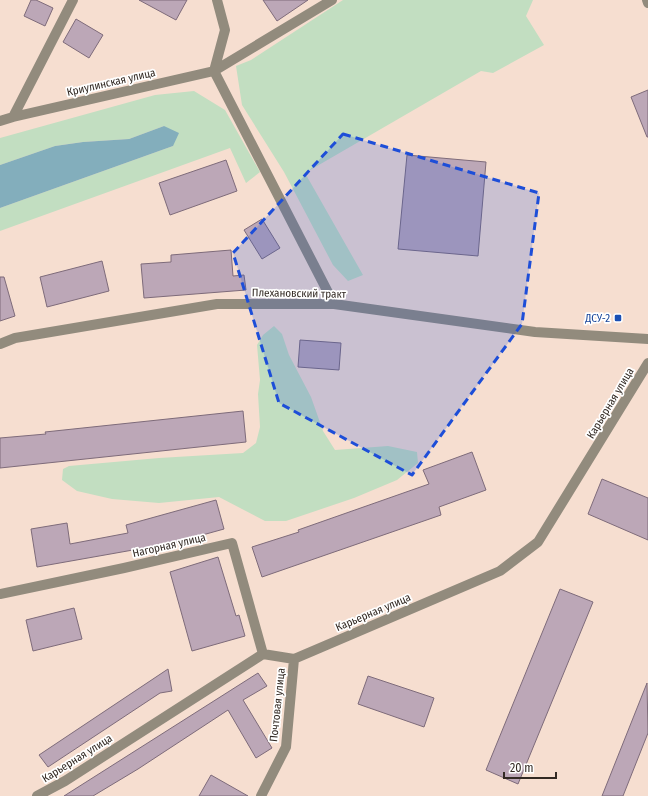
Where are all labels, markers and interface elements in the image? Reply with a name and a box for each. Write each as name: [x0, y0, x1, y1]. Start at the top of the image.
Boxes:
street label: Криулинская улица: [66, 66, 157, 99]
street label: Плехановский тракт: [252, 286, 347, 301]
place label: ДСУ-2: [584, 312, 610, 325]
marker: ДСУ-2: [613, 313, 623, 323]
street label: Карьерная улица: [584, 366, 637, 441]
street label: Нагорная улица: [131, 531, 207, 560]
street label: Карьерная улица: [334, 591, 413, 634]
street label: Почтовая улица: [267, 667, 288, 743]
street label: Карьерная улица: [40, 732, 115, 785]
scale bar: [504, 754, 556, 780]
text: 20 m: [510, 761, 534, 775]

